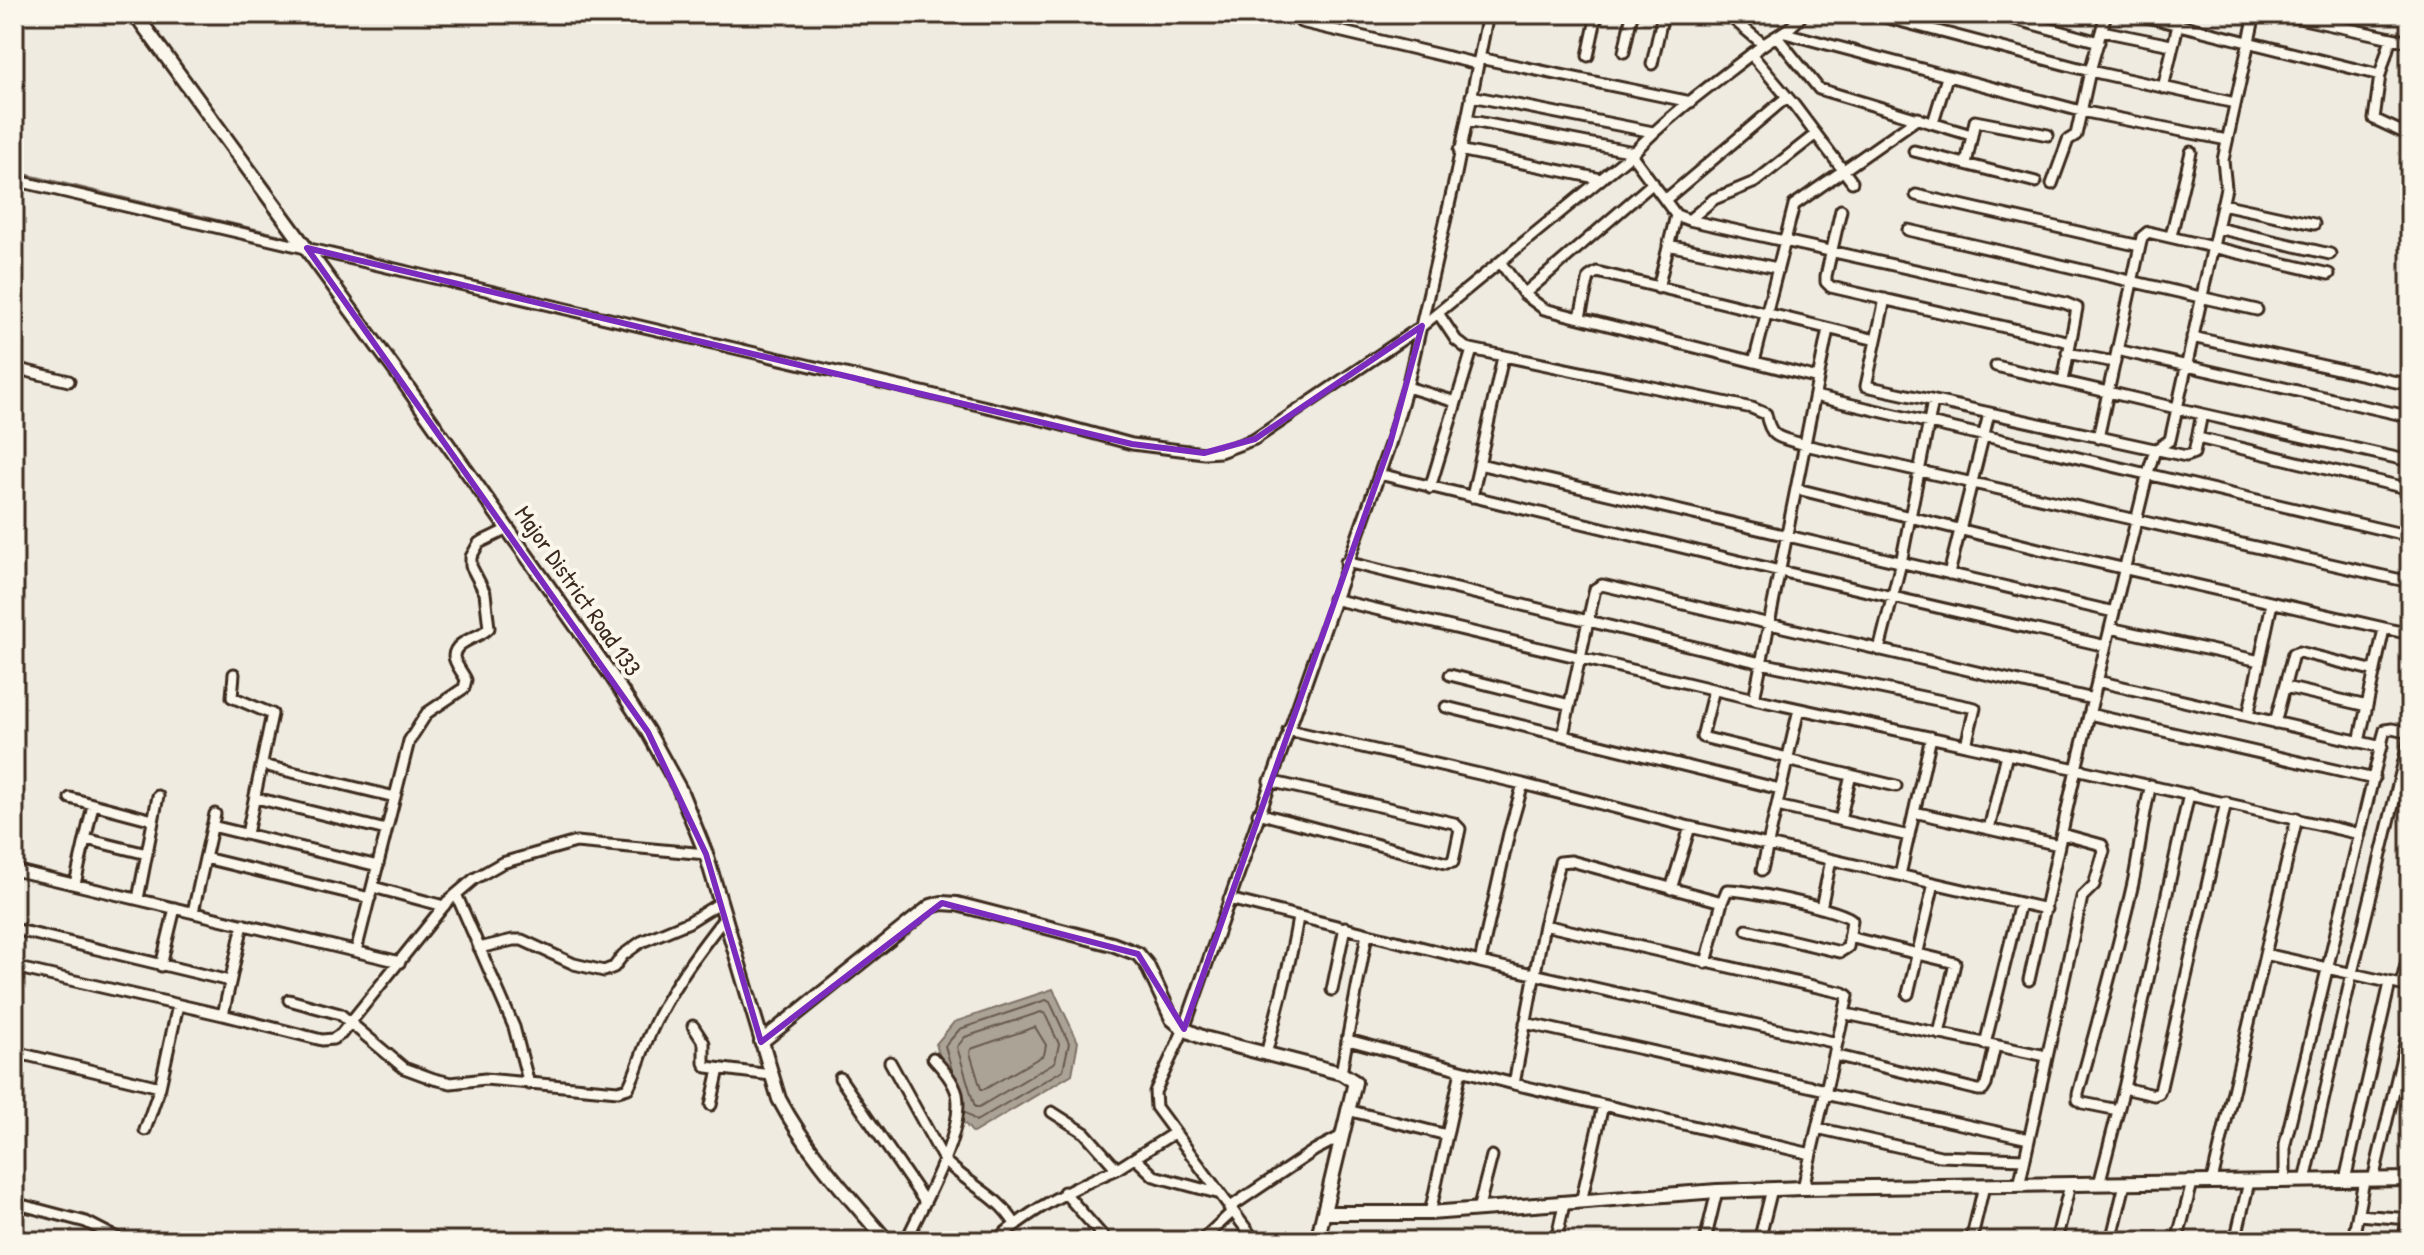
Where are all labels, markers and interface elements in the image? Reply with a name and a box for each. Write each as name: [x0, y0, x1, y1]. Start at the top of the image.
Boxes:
street label: Major District Road 133: [508, 499, 650, 682]

